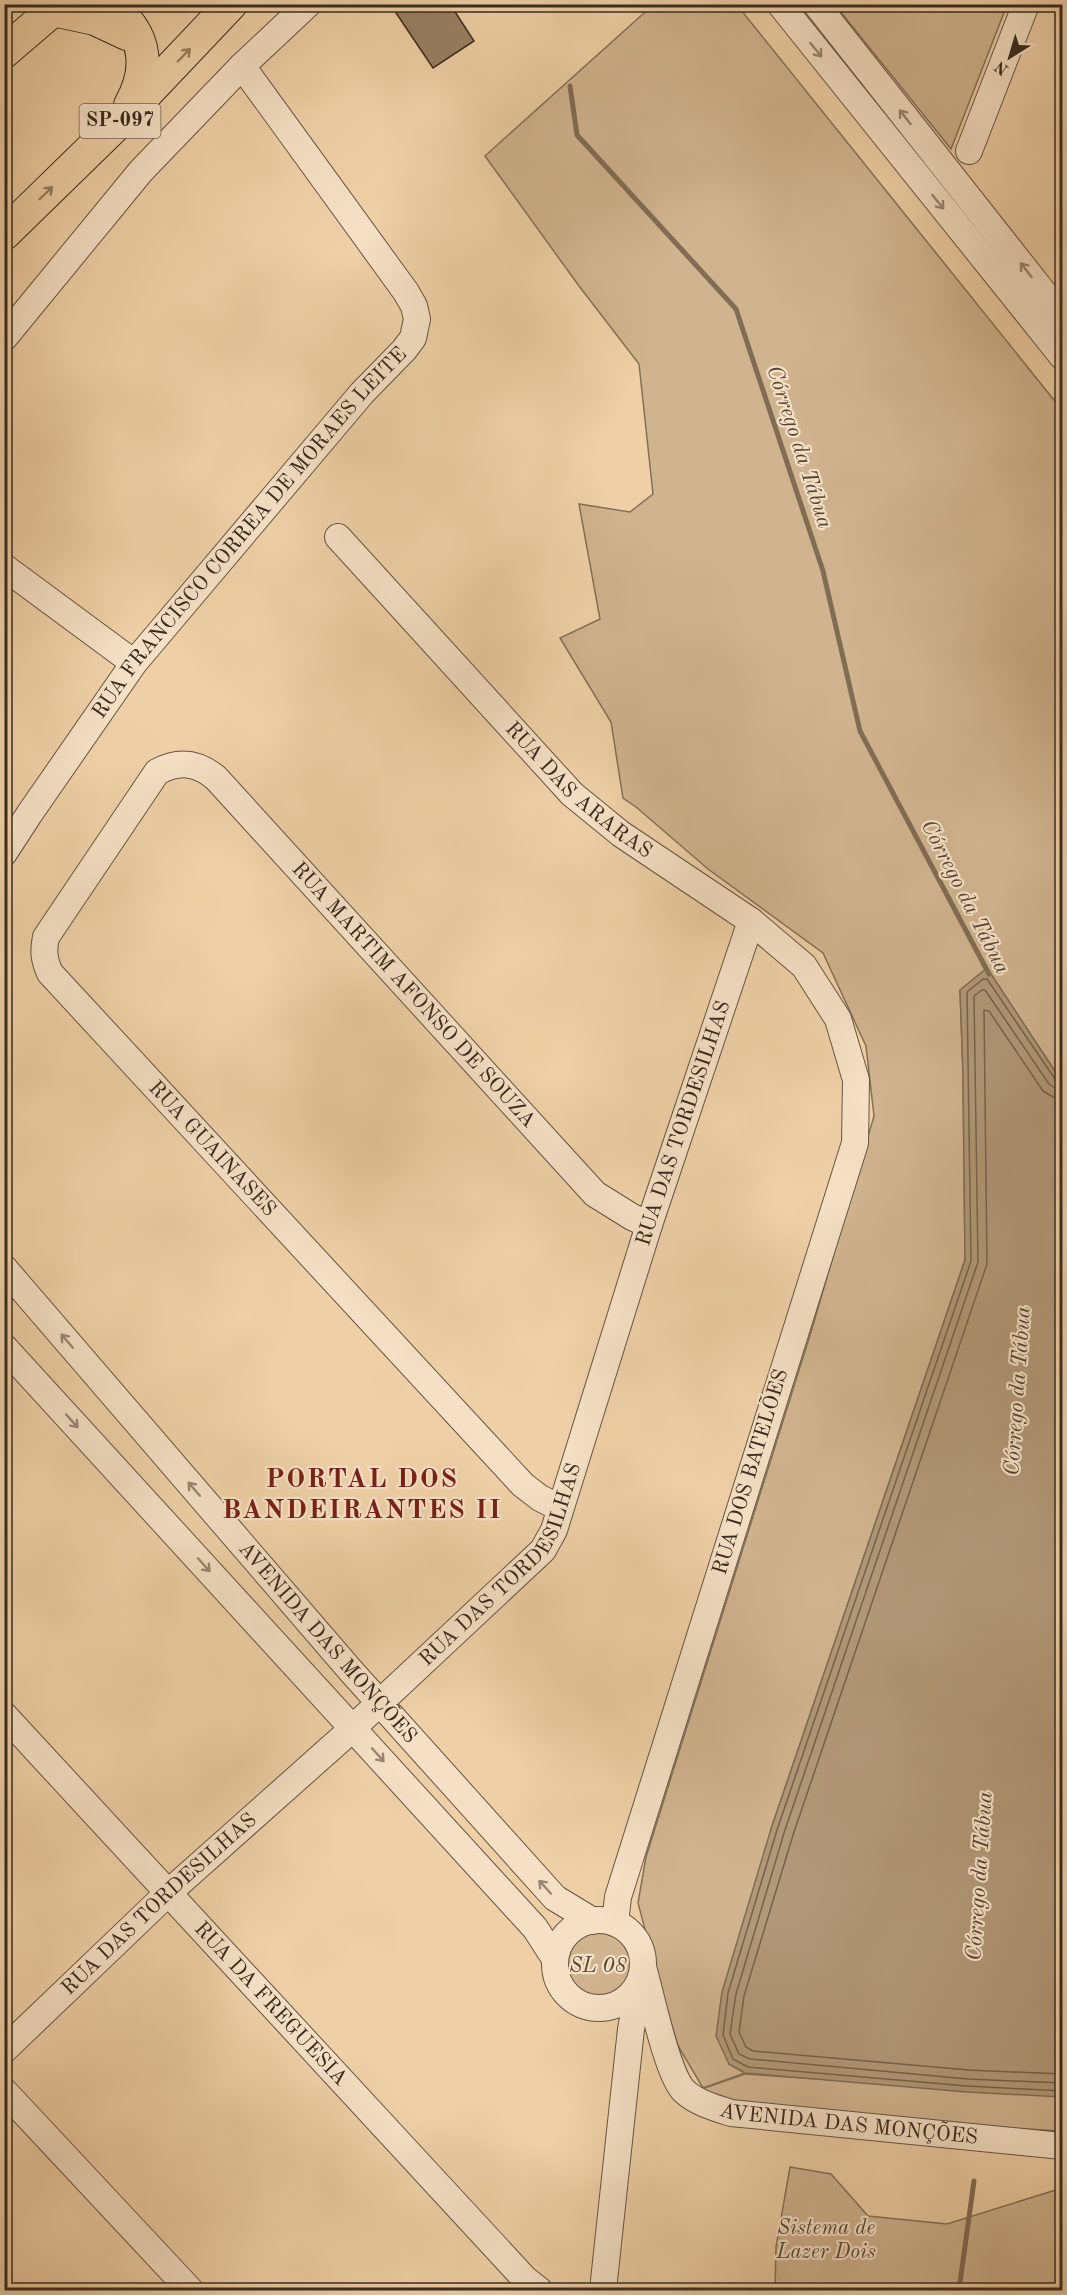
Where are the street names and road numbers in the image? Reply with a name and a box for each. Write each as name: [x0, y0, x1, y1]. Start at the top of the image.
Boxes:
road number: SP-097: [80, 104, 160, 138]
street label: RUA FRANCISCO CORREA DE MORAES LEITE: [88, 343, 411, 722]
street label: RUA DAS ARARAS: [501, 718, 656, 862]
street label: RUA MARTIM AFONSO DE SOUZA: [288, 858, 540, 1132]
street label: RUA DAS TORDESILHAS: [633, 998, 734, 1248]
street label: RUA GUAINASES: [144, 1077, 280, 1221]
street label: RUA DOS BATELÕES: [705, 1365, 792, 1577]
street label: RUA DAS TORDESILHAS: [415, 1460, 585, 1670]
street label: AVENIDA DAS MONÇÕES: [234, 1538, 421, 1747]
street label: RUA DAS TORDESILHAS: [58, 1809, 261, 1999]
street label: RUA DA FREGUESIA: [190, 1918, 351, 2090]
street label: AVENIDA DAS MONÇÕES: [717, 2100, 979, 2148]

